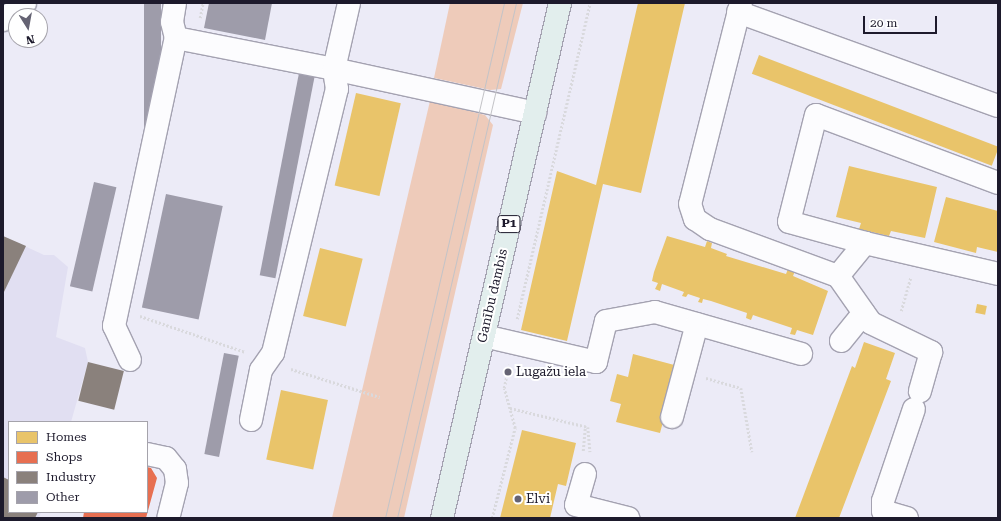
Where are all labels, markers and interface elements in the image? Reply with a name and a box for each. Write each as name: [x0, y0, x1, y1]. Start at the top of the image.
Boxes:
north arrow: [8, 8, 48, 48]
scale bar: [865, 8, 939, 34]
text: 20 m: [870, 16, 897, 30]
text: N: [25, 32, 36, 46]
road number: P1: [497, 214, 521, 234]
street label: Ganību dambis: [475, 248, 511, 344]
place label: Lugažu iela: [516, 364, 586, 380]
marker: Lugažu iela: [503, 367, 513, 377]
legend: [8, 421, 148, 513]
text: Homes: [46, 430, 86, 444]
text: Shops: [46, 450, 82, 464]
text: Industry: [46, 470, 96, 484]
text: Other: [46, 490, 79, 504]
place label: Elvi: [526, 491, 550, 507]
marker: Elvi: [513, 494, 523, 504]

